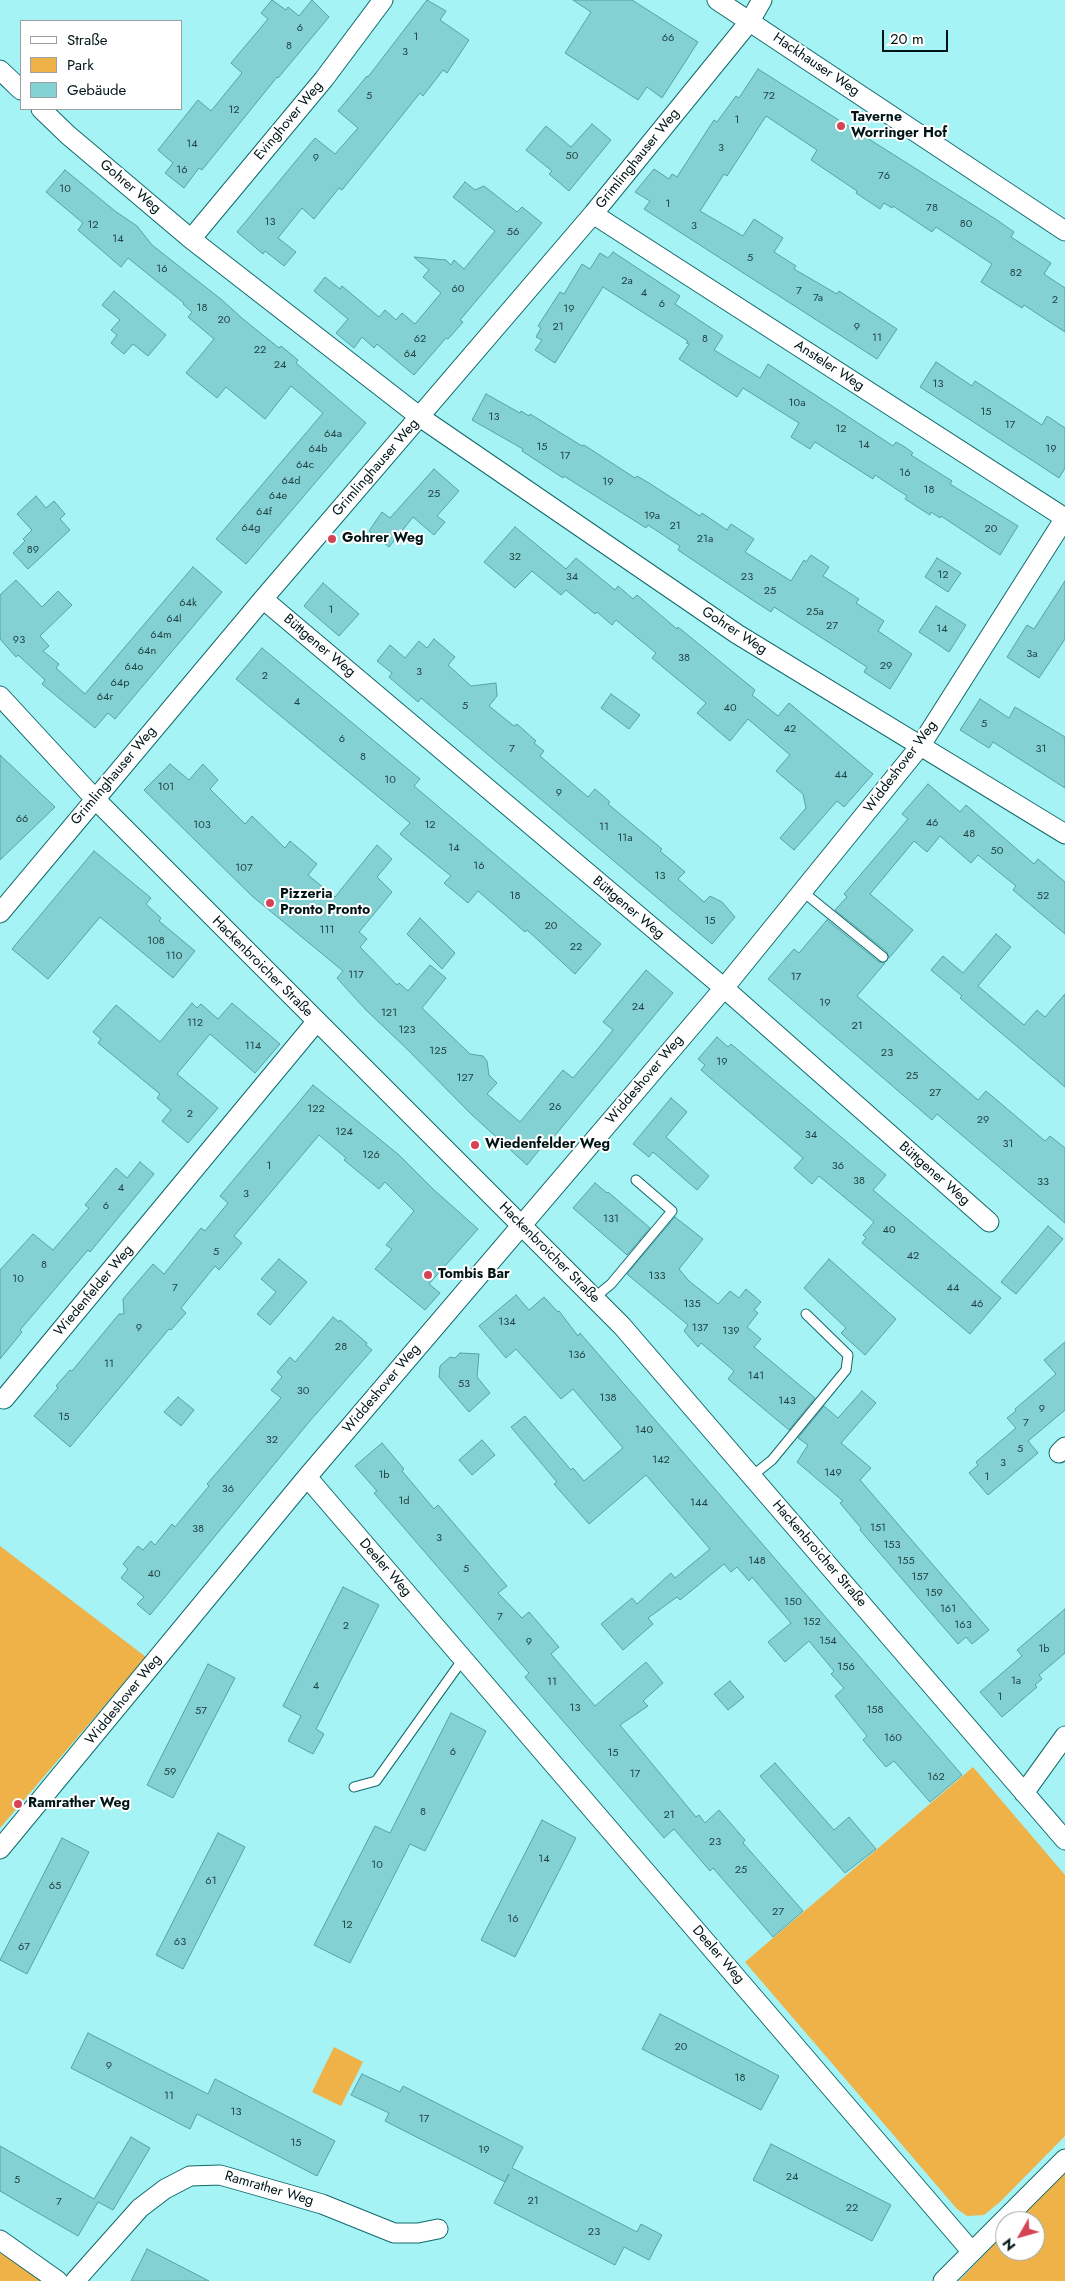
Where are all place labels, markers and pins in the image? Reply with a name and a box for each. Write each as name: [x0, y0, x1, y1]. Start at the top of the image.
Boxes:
place label: Taverne Worringer Hof: [851, 110, 947, 142]
marker: Taverne Worringer Hof: [835, 120, 847, 132]
place label: Gohrer Weg: [342, 531, 423, 547]
marker: Gohrer Weg: [326, 533, 338, 545]
place label: Pizzeria Pronto Pronto: [280, 887, 370, 920]
marker: Pizzeria Pronto Pronto: [264, 897, 276, 909]
place label: Wiedenfelder Weg: [485, 1137, 610, 1153]
marker: Wiedenfelder Weg: [469, 1139, 481, 1151]
place label: Tombis Bar: [438, 1267, 510, 1283]
marker: Tombis Bar: [422, 1269, 434, 1281]
place label: Ramrather Weg: [28, 1796, 130, 1812]
marker: Ramrather Weg: [12, 1798, 24, 1810]

